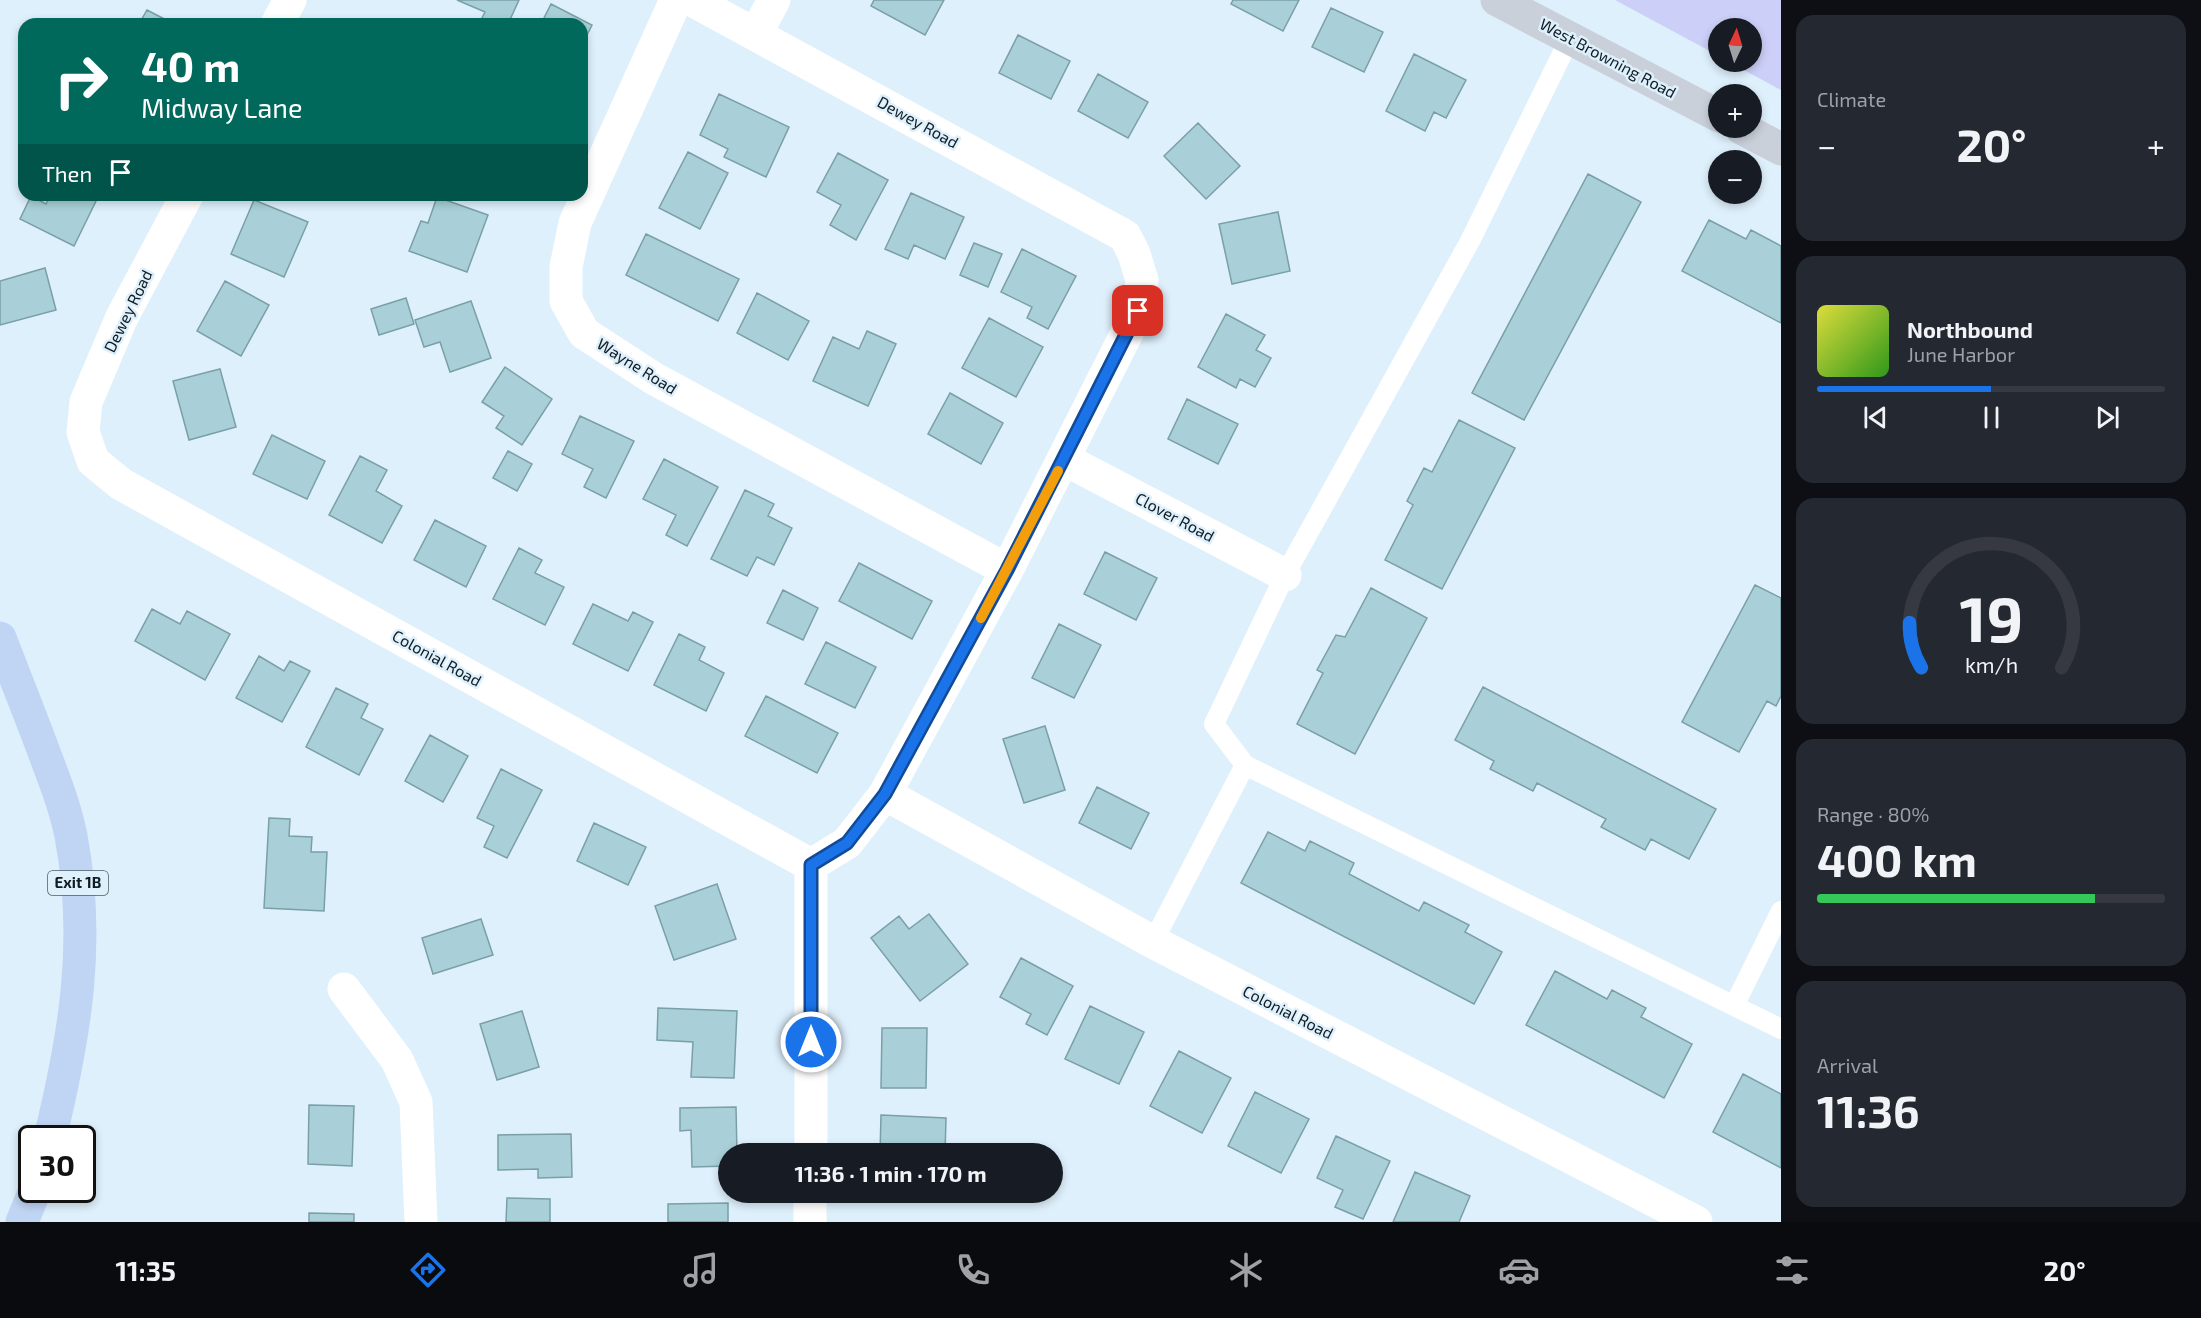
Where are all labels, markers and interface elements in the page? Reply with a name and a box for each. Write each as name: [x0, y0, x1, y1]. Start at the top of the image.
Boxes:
street label: West Browning Road: [1537, 14, 1680, 102]
north arrow: [1708, 18, 1762, 72]
map controls: [1708, 18, 1762, 204]
text: 40 m: [141, 40, 240, 90]
icon: right: [42, 42, 120, 120]
button: +: [1708, 84, 1762, 138]
text: Climate: [1817, 87, 1886, 111]
text: Midway Lane: [141, 91, 302, 123]
street label: Dewey Road: [875, 92, 962, 152]
text: 20°: [1957, 117, 2027, 171]
text: −: [1817, 125, 1836, 165]
text: +: [2147, 125, 2165, 165]
button: −: [1708, 150, 1762, 204]
icon: arrive: [104, 156, 137, 189]
text: Then: [42, 160, 92, 186]
street label: Dewey Road: [99, 266, 156, 355]
pin: [1112, 285, 1163, 336]
icon: arrive: [1121, 294, 1154, 327]
text: Northbound: [1907, 316, 2033, 342]
street label: Wayne Road: [594, 334, 681, 398]
text: June Harbor: [1907, 342, 2015, 366]
icon: previous: [1859, 401, 1892, 434]
icon: pause: [1975, 401, 2008, 434]
icon: next: [2091, 401, 2124, 434]
street label: Clover Road: [1133, 488, 1218, 545]
text: 19: [1959, 580, 2023, 655]
street label: Colonial Road: [389, 625, 485, 690]
text: km/h: [1964, 652, 2018, 677]
text: Range · 80%: [1817, 802, 1930, 826]
text: 400 km: [1817, 832, 1977, 886]
road number: Exit 1B: [48, 871, 108, 895]
street label: Colonial Road: [1240, 981, 1337, 1042]
position arrow: [779, 1010, 843, 1074]
text: Arrival: [1817, 1053, 1878, 1077]
text: 11:36: [1817, 1083, 1920, 1137]
speed limit sign: 30: [18, 1125, 96, 1203]
text: 11:36 · 1 min · 170 m: [794, 1160, 987, 1186]
icon: directions: [407, 1249, 449, 1291]
icon: music: [680, 1249, 722, 1291]
icon: phone: [952, 1249, 994, 1291]
icon: climate: [1225, 1249, 1267, 1291]
icon: car: [1498, 1249, 1540, 1291]
icon: filters: [1771, 1249, 1813, 1291]
text: 11:35: [115, 1254, 176, 1286]
text: 20°: [2044, 1254, 2086, 1286]

